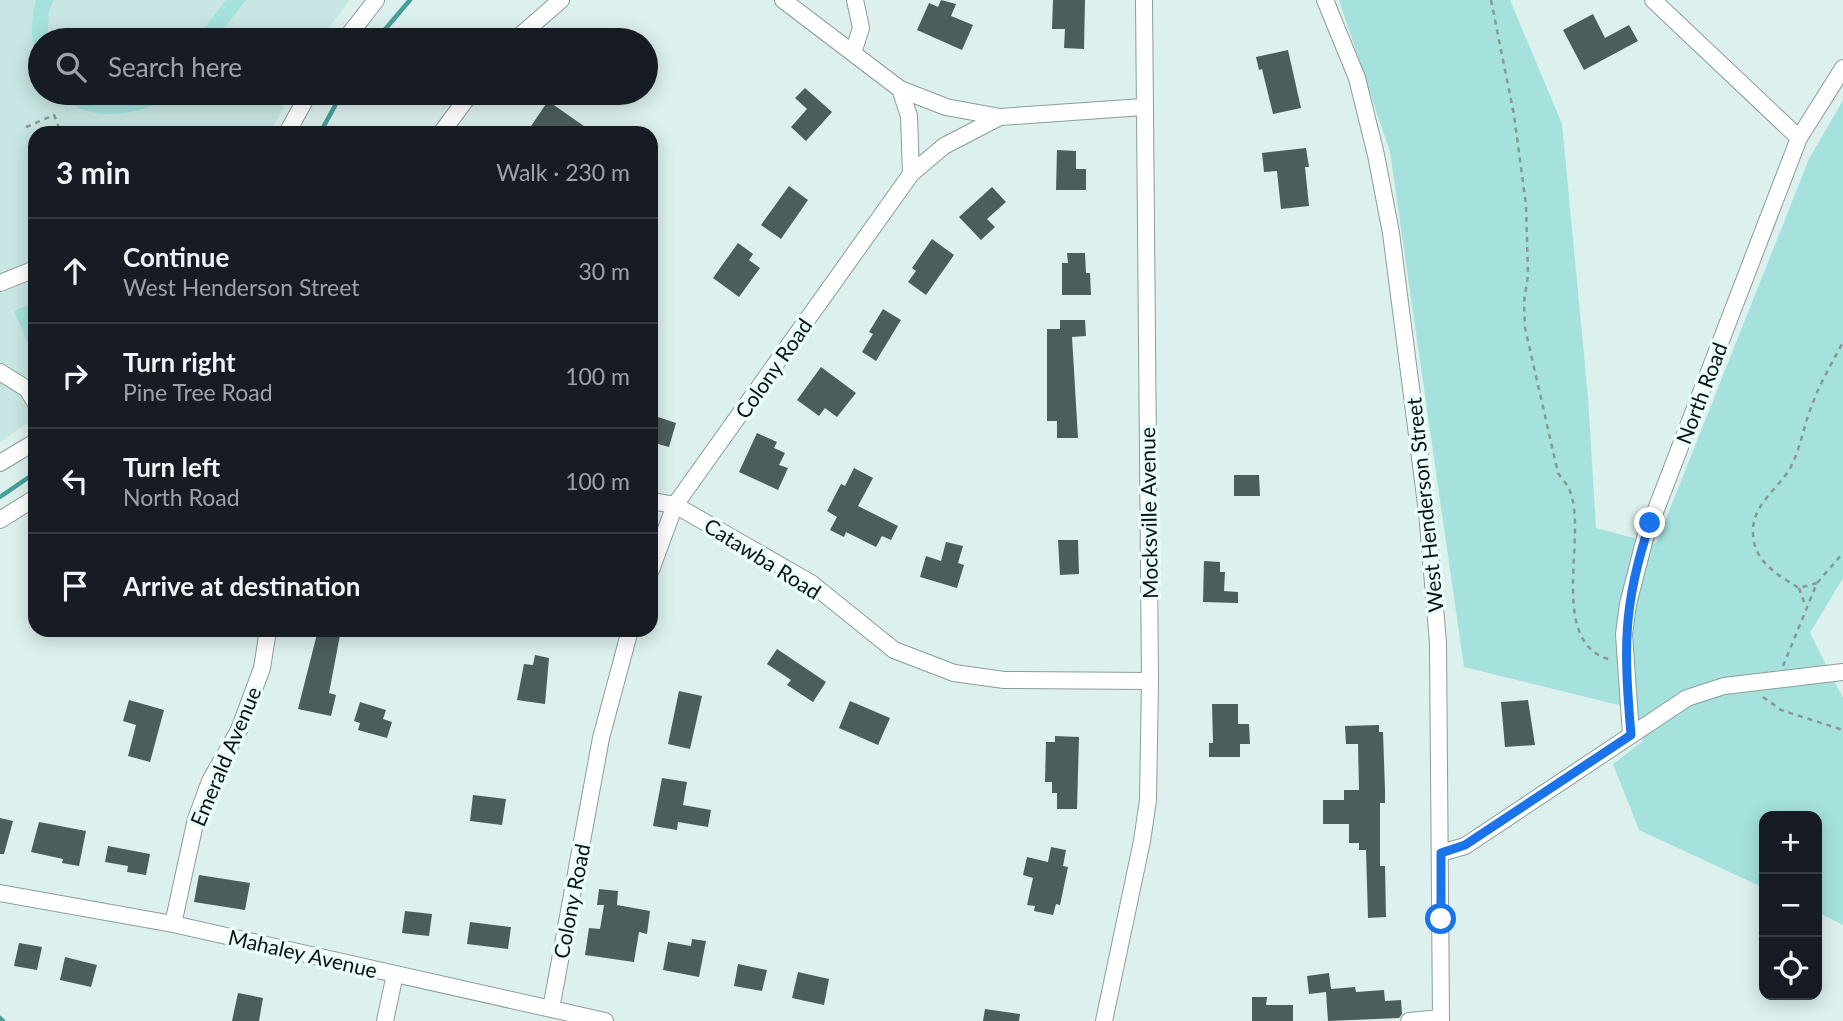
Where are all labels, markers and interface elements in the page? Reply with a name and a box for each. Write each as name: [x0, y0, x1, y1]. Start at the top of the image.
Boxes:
search box: [28, 28, 658, 105]
icon: search: [52, 48, 90, 86]
text: Search here: [108, 51, 242, 83]
text: 3 min: [56, 154, 130, 190]
text: Walk · 230 m: [496, 158, 630, 186]
text: Continue: [123, 241, 229, 273]
icon: ahead: [56, 252, 94, 290]
text: 30 m: [579, 257, 630, 285]
text: West Henderson Street: [123, 273, 360, 301]
street label: Colony Road: [729, 313, 817, 423]
street label: North Road: [1670, 339, 1732, 447]
text: Turn right: [123, 346, 236, 378]
icon: right: [56, 357, 94, 395]
text: 100 m: [565, 362, 630, 390]
text: Pine Tree Road: [123, 378, 273, 406]
street label: West Henderson Street: [1400, 396, 1448, 614]
street label: Mocksville Avenue: [1134, 427, 1162, 599]
text: Turn left: [123, 451, 220, 483]
icon: left: [56, 462, 94, 500]
text: 100 m: [565, 467, 630, 495]
text: North Road: [123, 483, 240, 511]
route end: [1634, 507, 1665, 538]
street label: Catawba Road: [700, 512, 826, 604]
icon: arrive: [56, 567, 94, 605]
text: Arrive at destination: [123, 570, 360, 602]
street label: Emerald Avenue: [184, 683, 266, 829]
map controls: [1759, 811, 1822, 1000]
button: +: [1759, 811, 1822, 874]
street label: Colony Road: [548, 842, 594, 960]
button: −: [1759, 874, 1822, 937]
route start: [1425, 903, 1456, 934]
street label: Mahaley Avenue: [226, 924, 380, 982]
button: locate: [1759, 937, 1822, 1000]

